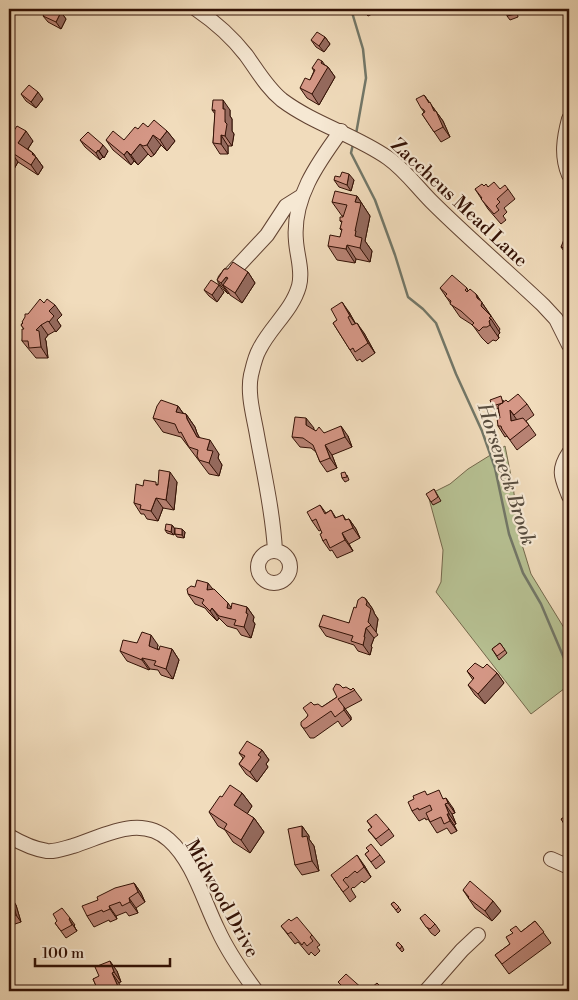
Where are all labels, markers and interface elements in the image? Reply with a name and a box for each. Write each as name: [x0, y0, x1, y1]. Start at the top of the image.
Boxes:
street label: Zaccheus Mead Lane: [386, 133, 533, 272]
water label: Horseneck Brook: [470, 399, 540, 549]
street label: Midwood Drive: [180, 835, 264, 962]
scale bar: [35, 935, 170, 967]
text: 100 m: [42, 944, 84, 963]

